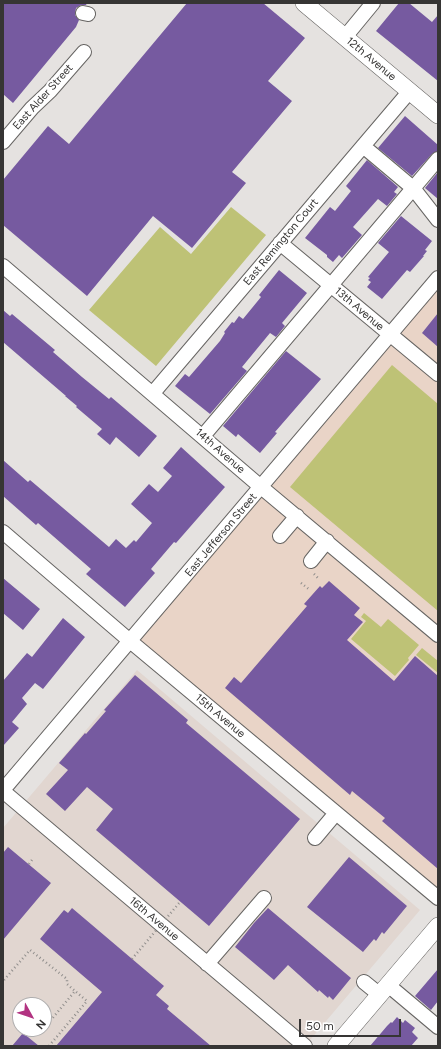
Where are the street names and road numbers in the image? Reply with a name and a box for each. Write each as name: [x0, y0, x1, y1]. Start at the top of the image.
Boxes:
street label: 12th Avenue: [343, 34, 399, 84]
street label: East Alder Street: [10, 61, 76, 133]
street label: East Remington Court: [241, 196, 321, 288]
street label: 13th Avenue: [331, 284, 387, 334]
street label: 14th Avenue: [192, 426, 248, 476]
street label: East Jefferson Street: [182, 491, 260, 579]
street label: 15th Avenue: [192, 691, 248, 741]
street label: 16th Avenue: [126, 894, 182, 944]

